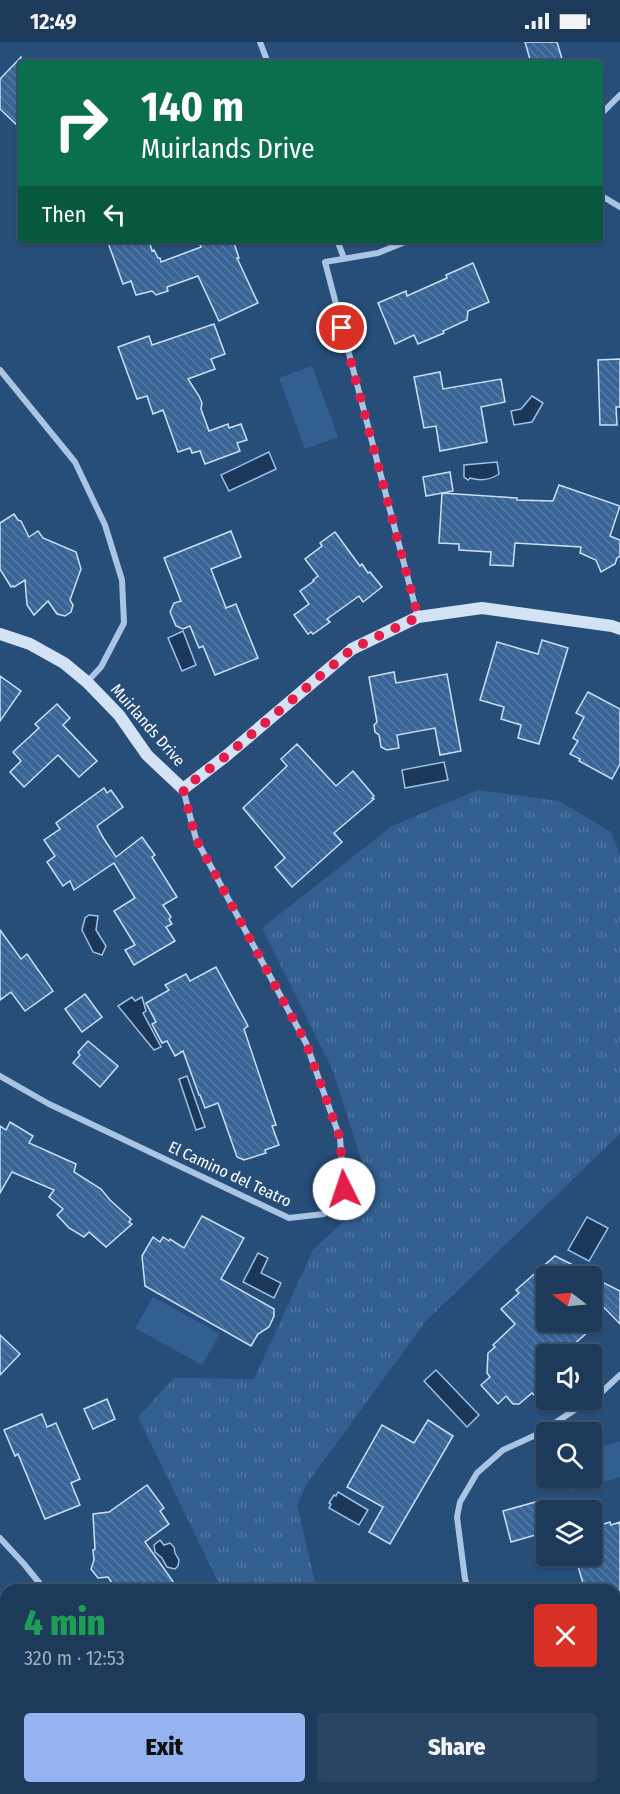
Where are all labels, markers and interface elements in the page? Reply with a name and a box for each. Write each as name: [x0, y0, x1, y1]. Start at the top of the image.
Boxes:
text: 12:49: [30, 8, 77, 35]
text: 140 m: [141, 82, 244, 132]
icon: right: [42, 84, 120, 162]
text: Muirlands Drive: [141, 133, 315, 165]
icon: left: [98, 198, 131, 231]
text: Then: [42, 201, 86, 228]
pin: [316, 302, 367, 353]
icon: arrive: [325, 311, 358, 344]
street label: Muirlands Drive: [107, 680, 189, 770]
street label: El Camino del Teatro: [165, 1137, 295, 1211]
position arrow: [312, 1157, 376, 1221]
north arrow: [536, 1266, 602, 1332]
map controls: [536, 1266, 602, 1566]
button: sound: [536, 1344, 602, 1410]
button: search: [536, 1422, 602, 1488]
button: layers: [536, 1500, 602, 1566]
text: 4 min: [24, 1601, 106, 1645]
button: close: [534, 1604, 597, 1667]
text: 320 m · 12:53: [24, 1646, 125, 1670]
button: Exit: [24, 1713, 305, 1782]
button: Share: [317, 1713, 597, 1782]

